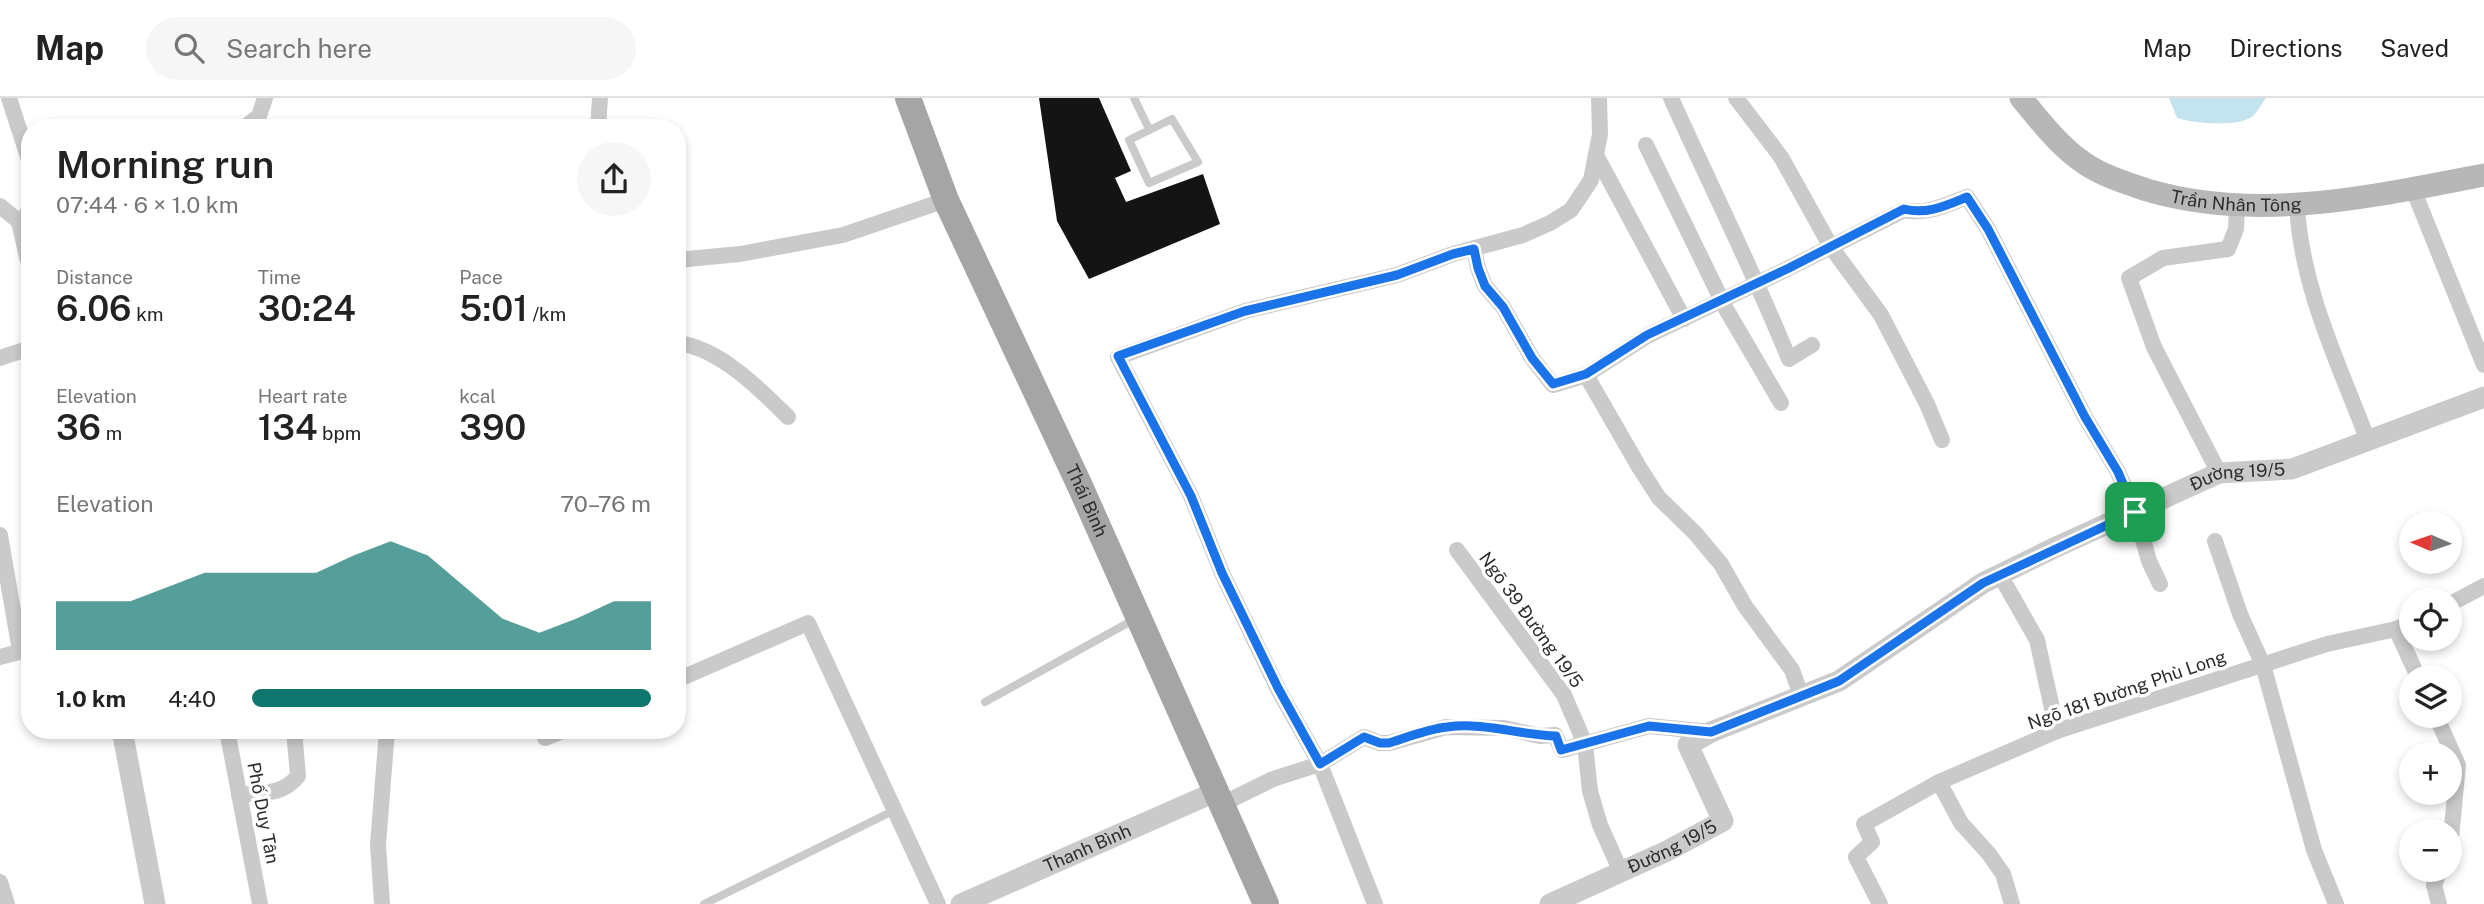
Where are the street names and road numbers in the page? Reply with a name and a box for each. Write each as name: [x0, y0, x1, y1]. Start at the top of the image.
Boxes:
street label: Trần Nhân Tông: [2169, 185, 2302, 215]
street label: Đường 19/5: [2186, 458, 2286, 495]
street label: Thái Bình: [1061, 461, 1112, 540]
street label: Ngõ 39 Đường 19/5: [1475, 548, 1588, 692]
street label: Ngõ 181 Đường Phù Long: [2025, 646, 2229, 733]
street label: Phố Duy Tân: [243, 760, 284, 866]
street label: Đường 19/5: [1624, 815, 1720, 877]
street label: Thanh Bình: [1040, 819, 1134, 876]

